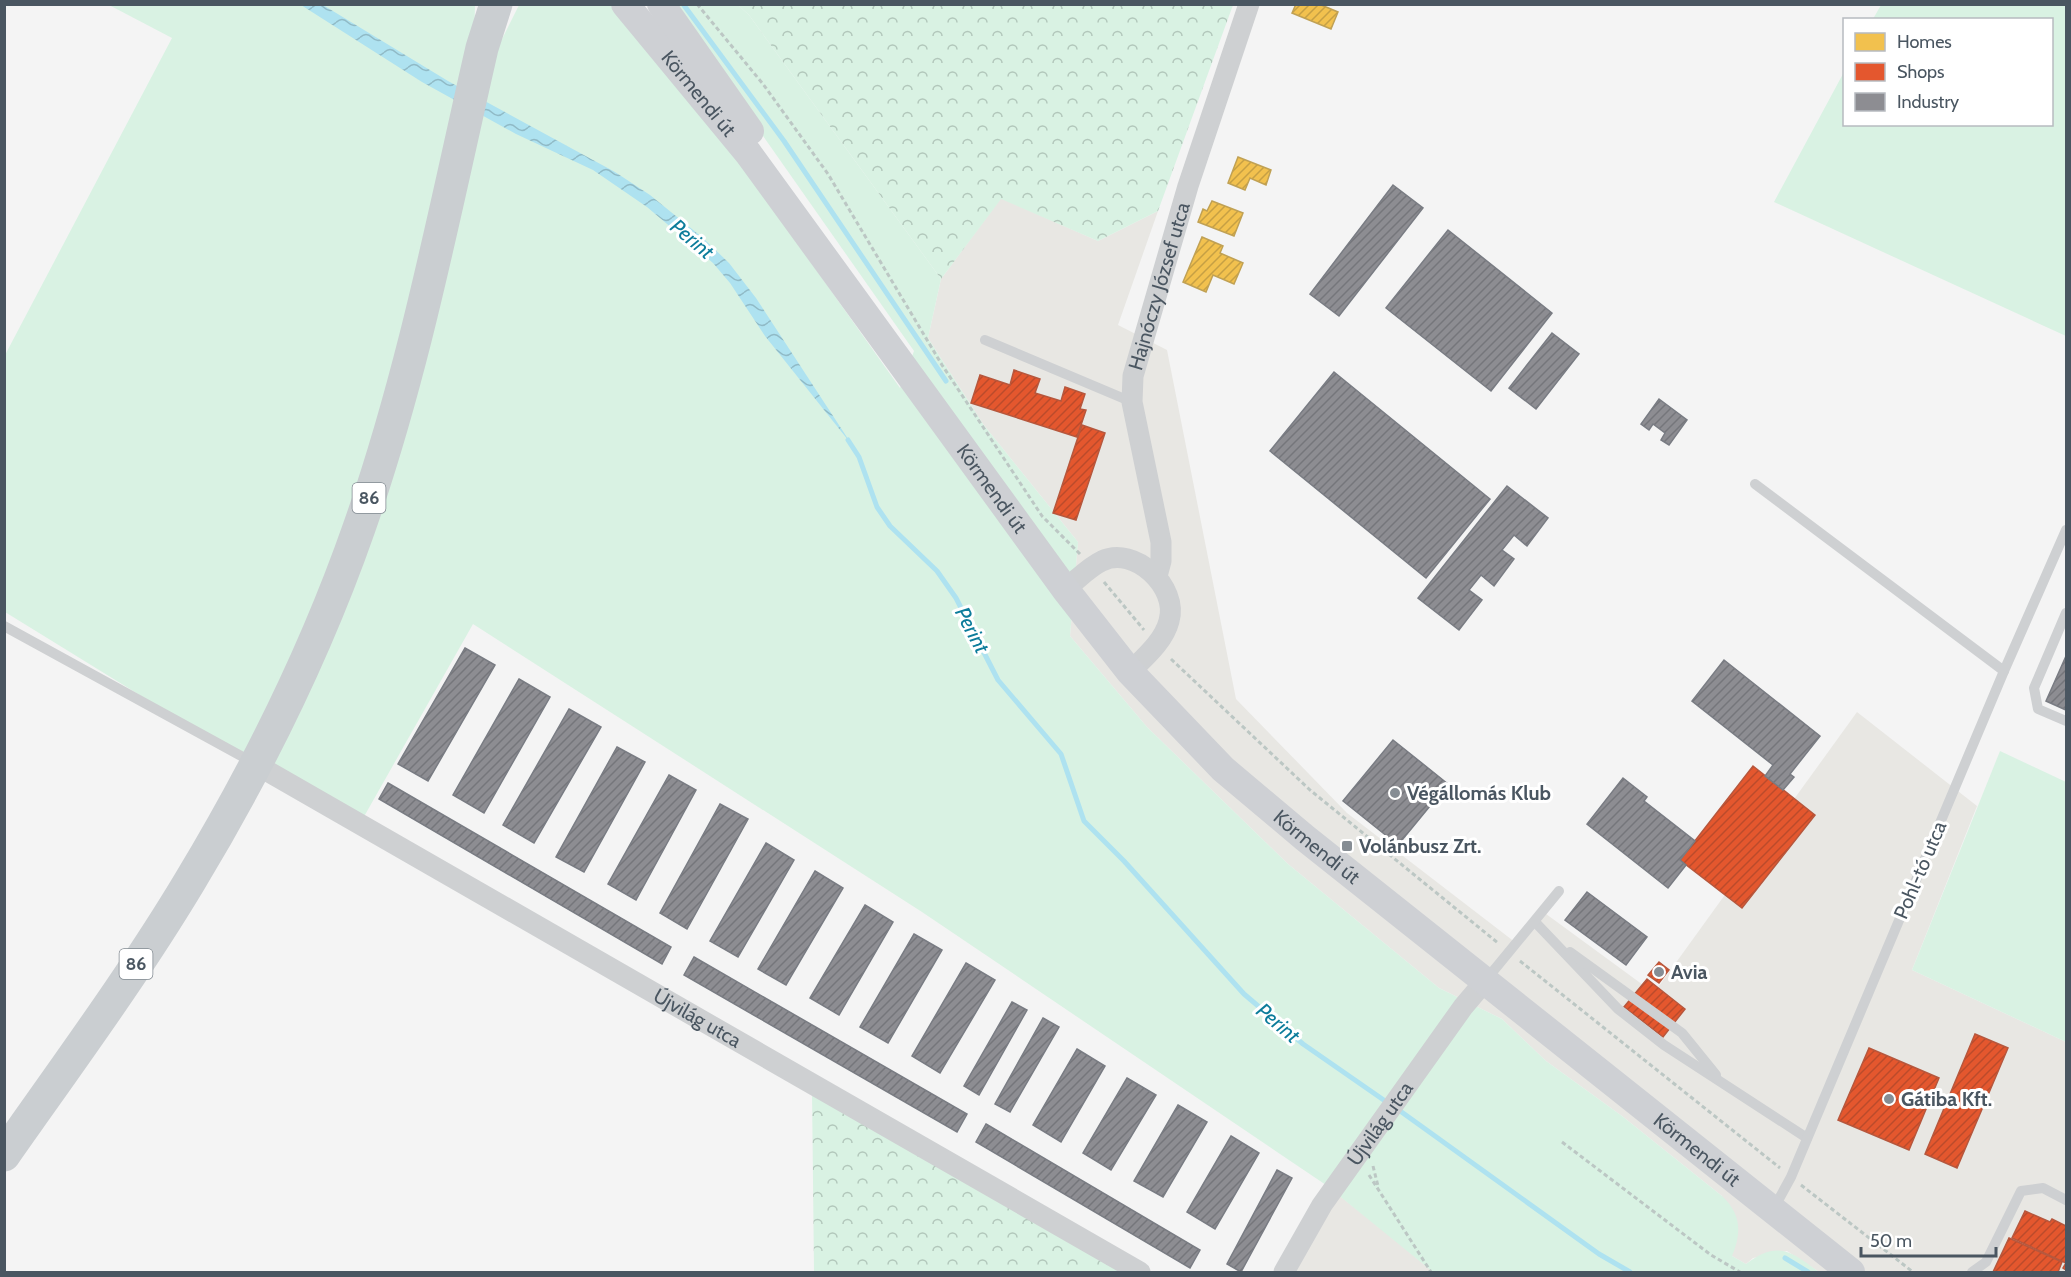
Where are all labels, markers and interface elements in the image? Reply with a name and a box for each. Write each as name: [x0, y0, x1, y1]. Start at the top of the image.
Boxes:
legend: [1843, 18, 2053, 126]
text: Homes: [1897, 31, 1952, 53]
street label: Körmendi út: [656, 46, 741, 141]
text: Shops: [1897, 61, 1945, 83]
text: Industry: [1897, 91, 1959, 113]
street label: Hajnóczy József utca: [1123, 199, 1195, 373]
water label: Perint: [666, 213, 720, 264]
street label: Körmendi út: [952, 439, 1032, 538]
road number: 86: [352, 483, 386, 513]
water label: Perint: [950, 602, 995, 658]
place label: Végállomás Klub: [1407, 781, 1551, 805]
marker: Végállomás Klub: [1388, 786, 1402, 800]
street label: Körmendi út: [1269, 805, 1365, 889]
street label: Pohl-tó utca: [1889, 817, 1952, 923]
place label: Volánbusz Zrt.: [1359, 834, 1481, 858]
marker: Volánbusz Zrt.: [1340, 839, 1354, 853]
road number: 86: [120, 949, 152, 979]
place label: Avia: [1671, 960, 1708, 984]
marker: Avia: [1652, 965, 1666, 979]
street label: Újvilág utca: [649, 983, 746, 1053]
water label: Perint: [1252, 997, 1306, 1048]
street label: Újvilág utca: [1342, 1077, 1418, 1170]
place label: Gátiba Kft.: [1901, 1087, 1992, 1111]
marker: Gátiba Kft.: [1882, 1092, 1896, 1106]
street label: Körmendi út: [1649, 1108, 1745, 1192]
scale bar: [1861, 1220, 1996, 1258]
text: 50 m: [1870, 1230, 1912, 1252]

